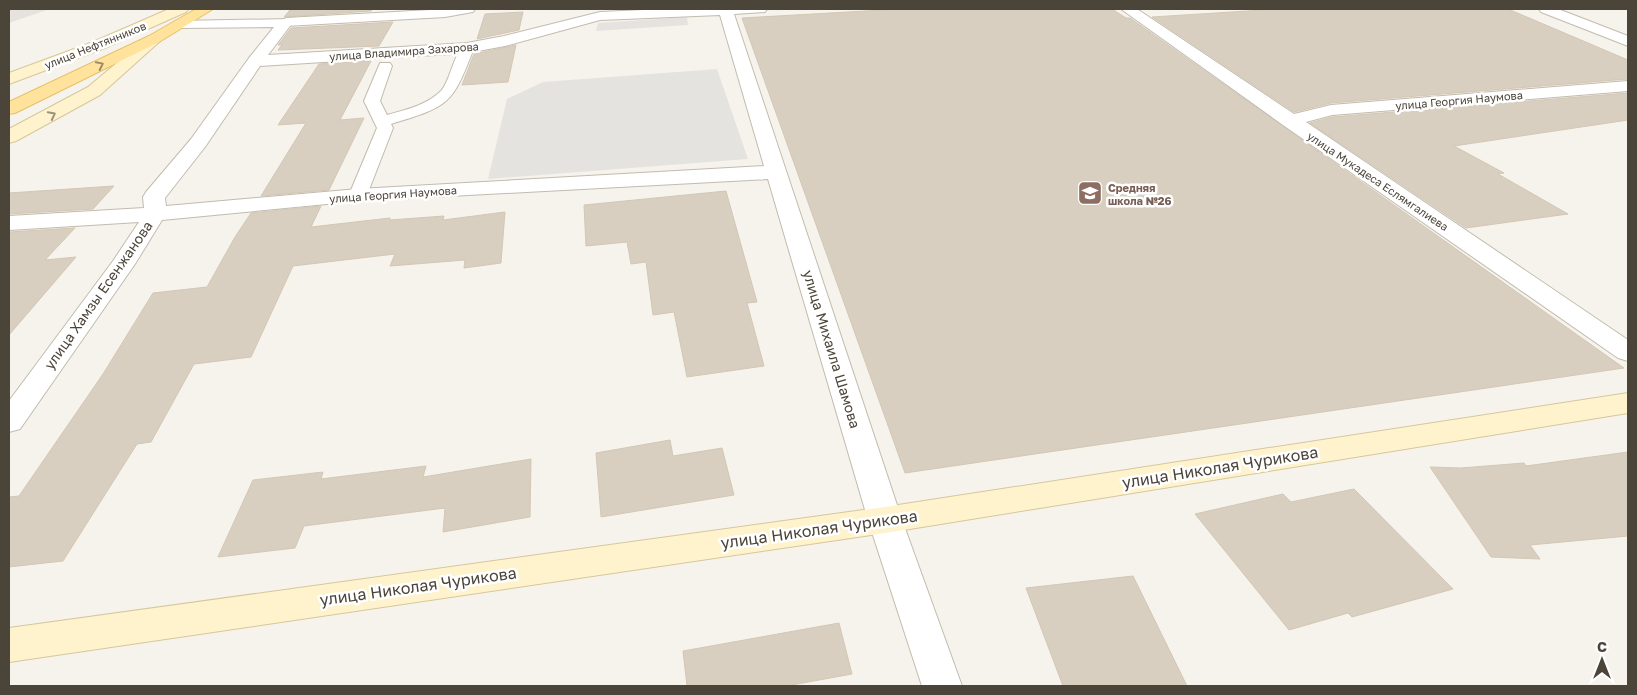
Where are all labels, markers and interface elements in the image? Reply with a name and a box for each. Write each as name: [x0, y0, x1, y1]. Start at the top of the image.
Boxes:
street label: улица Нефтянников: [42, 19, 148, 71]
street label: улица Владимира Захарова: [329, 39, 479, 63]
one-way arrow: [95, 61, 104, 72]
street label: улица Георгия Наумова: [1395, 88, 1523, 112]
one-way arrow: [47, 111, 56, 121]
street label: улица Мукадеса Еслямгалиева: [1305, 129, 1451, 233]
school or university icon: Средняя школа №26: [1077, 180, 1103, 206]
place label: Средняя школа №26: [1108, 181, 1171, 207]
street label: улица Георгия Наумова: [329, 183, 457, 205]
street label: улица Хамзы Есенжанова: [40, 218, 156, 372]
street label: улица Михаила Шамова: [800, 268, 864, 430]
street label: улица Николая Чурикова: [1120, 442, 1320, 492]
street label: улица Николая Чурикова: [719, 505, 919, 553]
street label: улица Николая Чурикова: [318, 562, 518, 610]
north arrow: [1577, 635, 1627, 685]
text: С: [1597, 638, 1607, 655]

